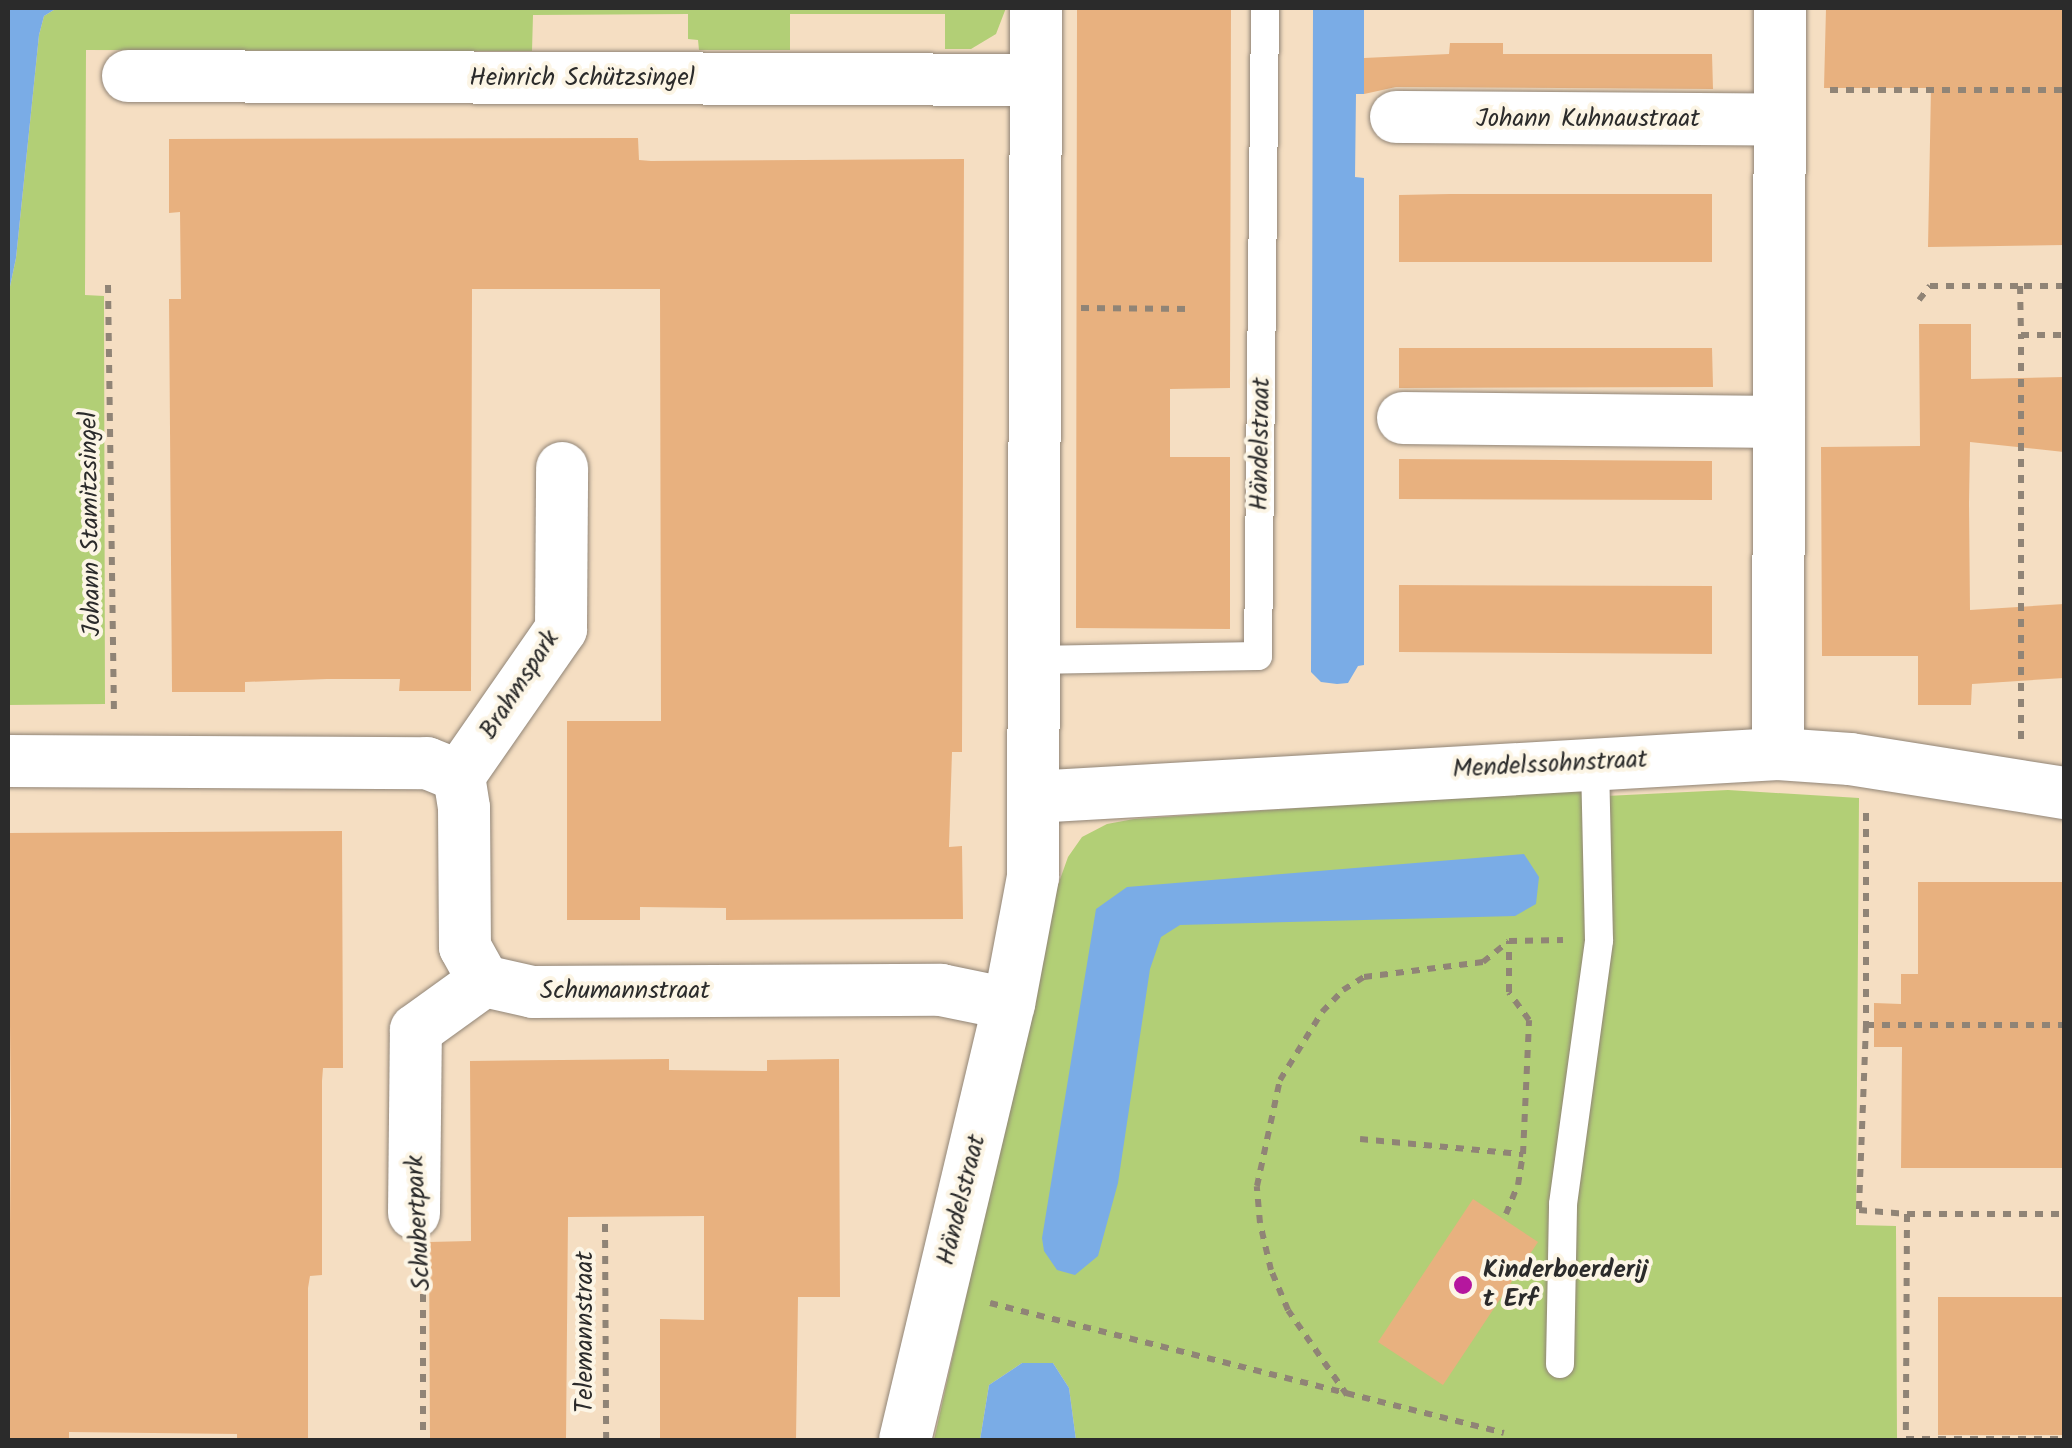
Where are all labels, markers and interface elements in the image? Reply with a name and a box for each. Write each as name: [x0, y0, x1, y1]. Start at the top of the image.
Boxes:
street label: Heinrich Schützsingel: [469, 63, 695, 93]
street label: Johann Kuhnaustraat: [1476, 104, 1700, 134]
street label: Händelstraat: [1245, 377, 1277, 511]
street label: Johann Stamitzsingel: [74, 411, 108, 637]
street label: Brahmspark: [474, 625, 566, 745]
street label: Mendelssohnstraat: [1452, 745, 1648, 785]
street label: Schumannstraat: [540, 976, 710, 1006]
street label: Händelstraat: [931, 1132, 993, 1268]
street label: Schubertpark: [400, 1154, 438, 1292]
street label: Telemannstraat: [570, 1251, 600, 1413]
place label: Kinderboerderij t Erf: [1483, 1256, 1648, 1315]
marker: Kinderboerderij t Erf: [1452, 1274, 1474, 1296]

